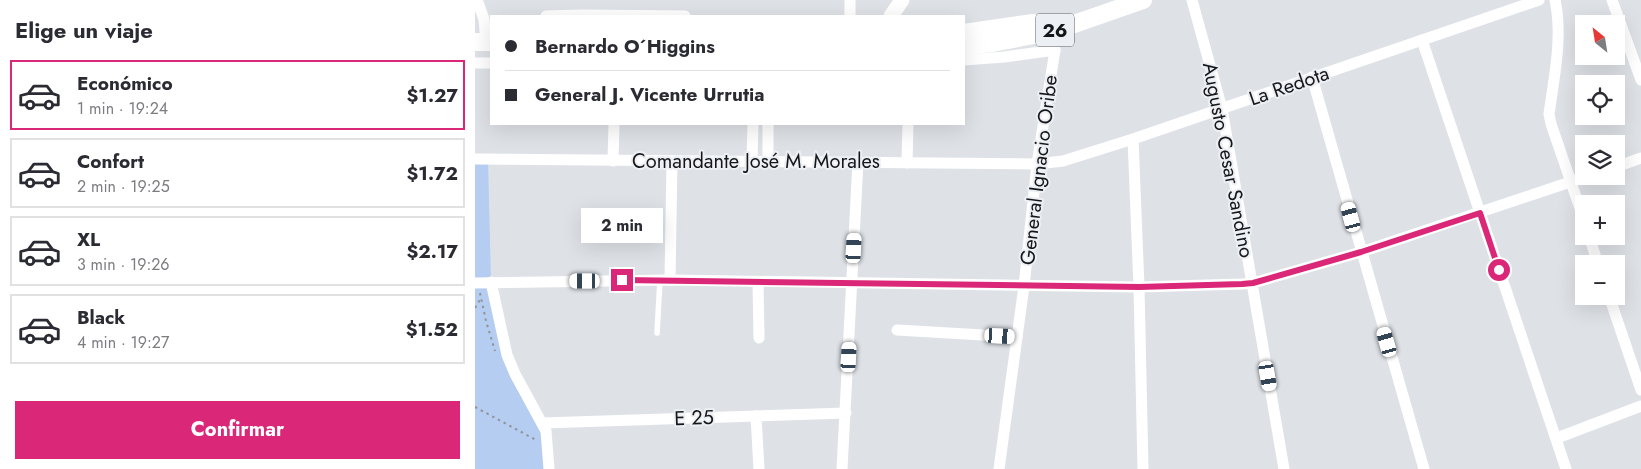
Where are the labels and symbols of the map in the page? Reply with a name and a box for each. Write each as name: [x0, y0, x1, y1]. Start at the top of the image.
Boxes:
road number: 26: [1036, 14, 1074, 46]
north arrow: [1575, 15, 1625, 65]
street label: La Redota: [1245, 59, 1333, 113]
street label: Augusto Cesar Sandino: [1195, 60, 1261, 260]
street label: General Ignacio Oribe: [1013, 73, 1065, 267]
street label: Comandante José M. Morales: [632, 147, 880, 176]
car: [1339, 201, 1362, 233]
callout: 2 min: [581, 208, 663, 242]
car: [845, 233, 862, 263]
route start: [1488, 259, 1510, 281]
route end: [611, 269, 633, 291]
car: [570, 274, 600, 289]
car: [1375, 326, 1398, 358]
car: [984, 328, 1015, 344]
car: [840, 342, 857, 372]
car: [1258, 360, 1277, 392]
street label: E 25: [674, 403, 714, 433]

